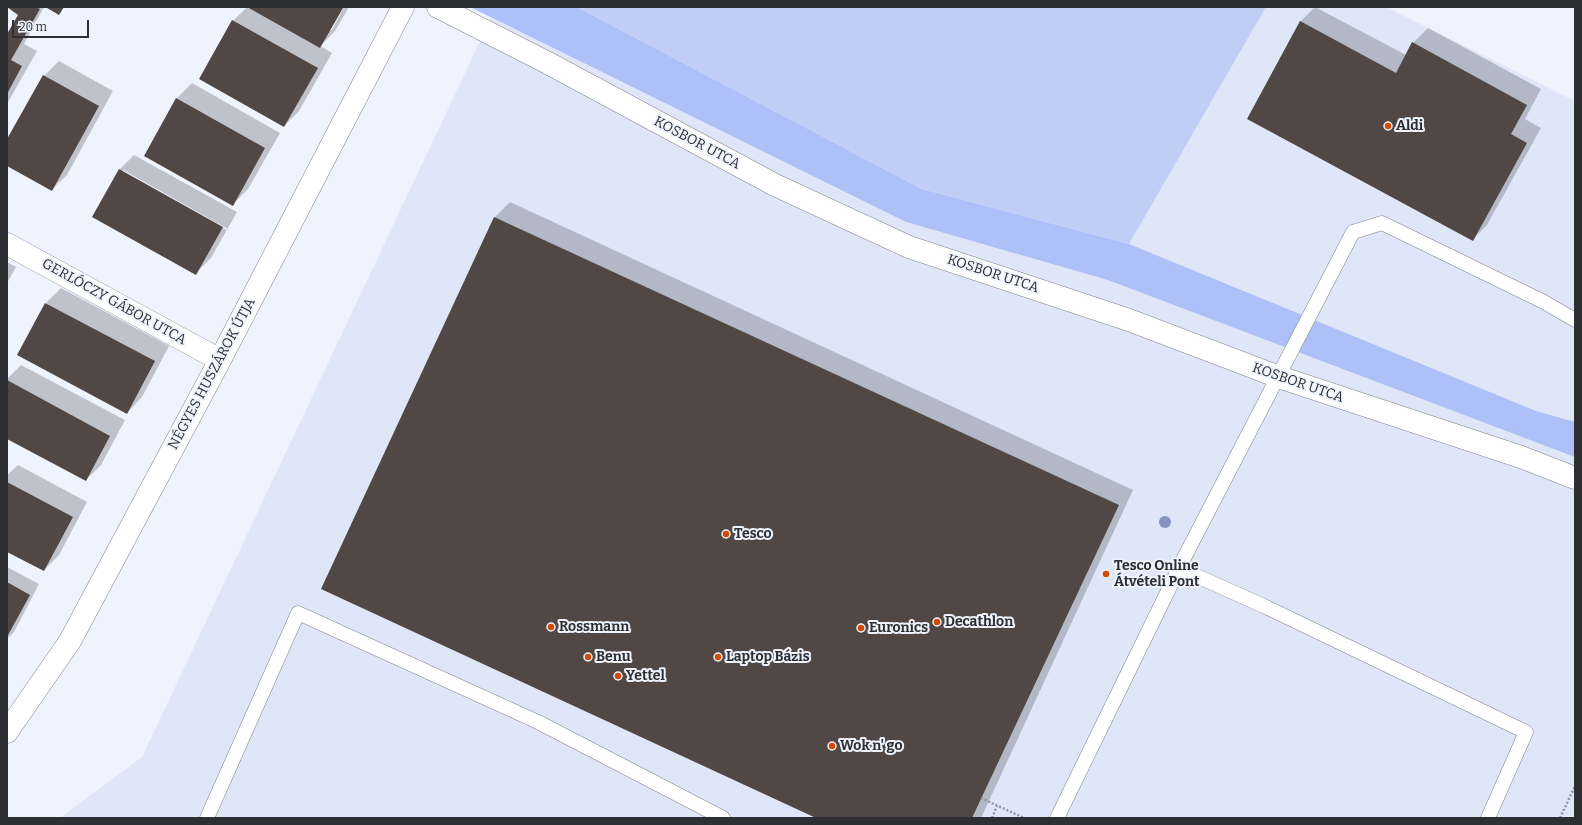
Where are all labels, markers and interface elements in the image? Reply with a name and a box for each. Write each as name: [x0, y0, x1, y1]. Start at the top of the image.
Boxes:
scale bar: [14, 12, 91, 38]
text: 20 m: [19, 20, 47, 34]
street label: KOSBOR UTCA: [651, 113, 743, 173]
place label: Aldi: [1396, 118, 1423, 134]
marker: Aldi: [1383, 121, 1393, 131]
street label: KOSBOR UTCA: [945, 251, 1041, 297]
street label: GERLÓCZY GÁBOR UTCA: [39, 255, 189, 349]
street label: NÉGYES HUSZÁROK ÚTJA: [165, 295, 259, 453]
street label: KOSBOR UTCA: [1250, 360, 1346, 406]
place label: Tesco: [734, 526, 772, 542]
marker: Tesco: [721, 529, 731, 539]
place label: Tesco Online Átvételi Pont: [1114, 558, 1200, 590]
marker: Tesco Online Átvételi Pont: [1101, 569, 1111, 579]
place label: Decathlon: [945, 614, 1013, 630]
marker: Decathlon: [932, 617, 942, 627]
place label: Rossmann: [559, 619, 629, 635]
place label: Euronics: [869, 620, 928, 636]
marker: Rossmann: [546, 622, 556, 632]
marker: Euronics: [856, 623, 866, 633]
place label: Benu: [596, 649, 631, 665]
place label: Laptop Bázis: [726, 649, 810, 665]
marker: Benu: [583, 652, 593, 662]
marker: Laptop Bázis: [713, 652, 723, 662]
place label: Yettel: [626, 668, 665, 684]
marker: Yettel: [613, 671, 623, 681]
place label: Wok n' go: [840, 738, 902, 754]
marker: Wok n' go: [827, 741, 837, 751]

